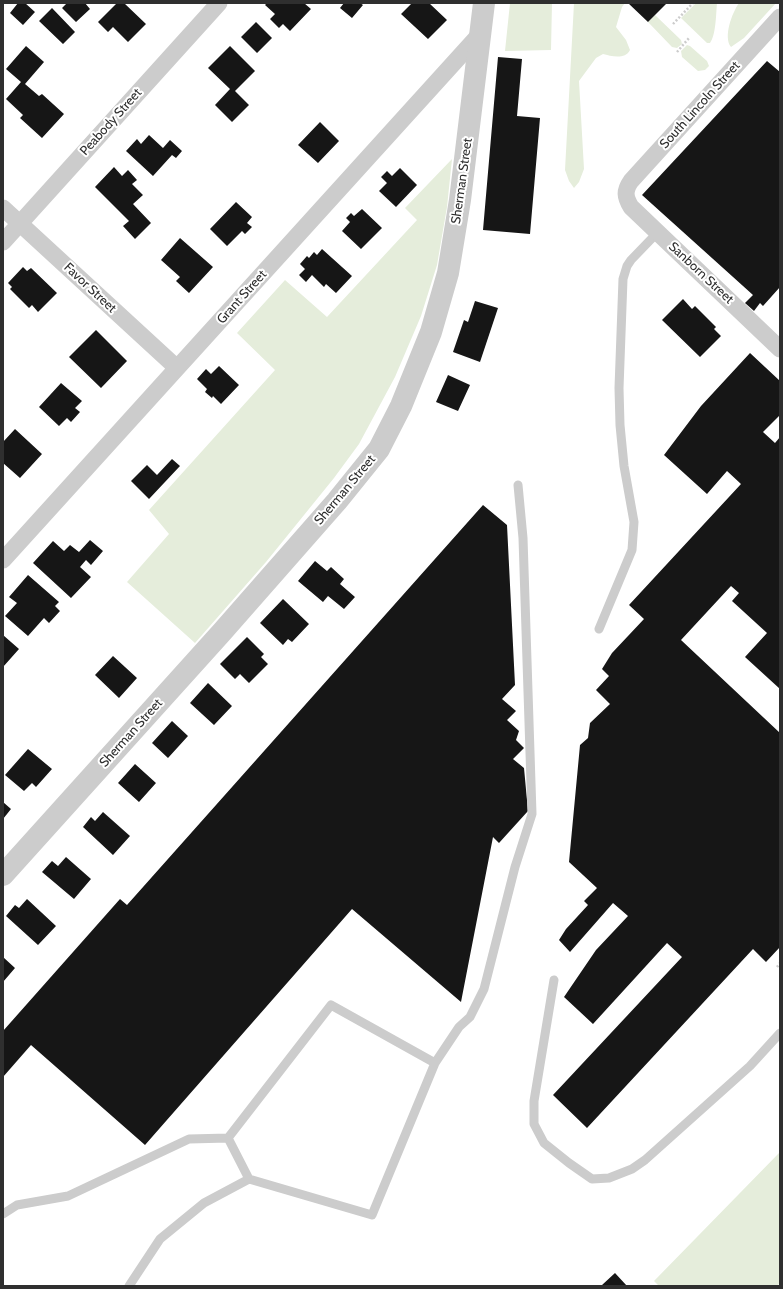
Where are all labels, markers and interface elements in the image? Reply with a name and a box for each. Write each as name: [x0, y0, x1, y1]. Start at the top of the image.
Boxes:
street label: South Lincoln Street: [657, 58, 743, 152]
street label: Peabody Street: [77, 85, 145, 159]
street label: Sherman Street: [448, 137, 476, 225]
street label: Sanborn Street: [665, 239, 737, 307]
street label: Favor Street: [61, 260, 119, 316]
street label: Grant Street: [214, 267, 270, 327]
street label: Sherman Street: [311, 452, 379, 528]
street label: Sherman Street: [96, 696, 166, 770]

